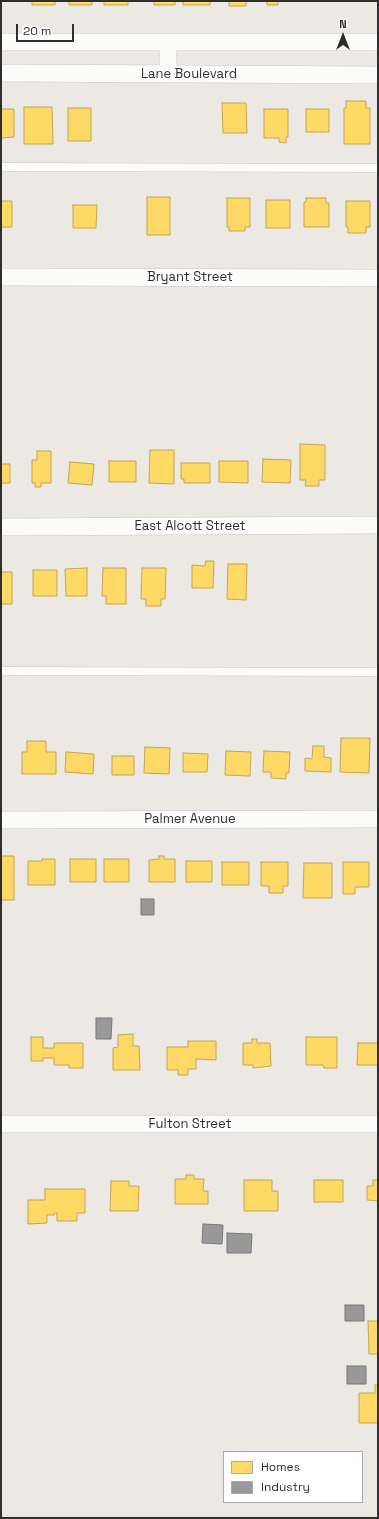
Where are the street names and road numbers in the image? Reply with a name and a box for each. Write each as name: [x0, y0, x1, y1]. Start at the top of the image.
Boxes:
street label: Lane Boulevard: [141, 66, 237, 82]
street label: Bryant Street: [147, 269, 233, 285]
street label: East Alcott Street: [134, 518, 246, 534]
street label: Palmer Avenue: [144, 811, 236, 827]
street label: Fulton Street: [149, 1116, 231, 1132]

